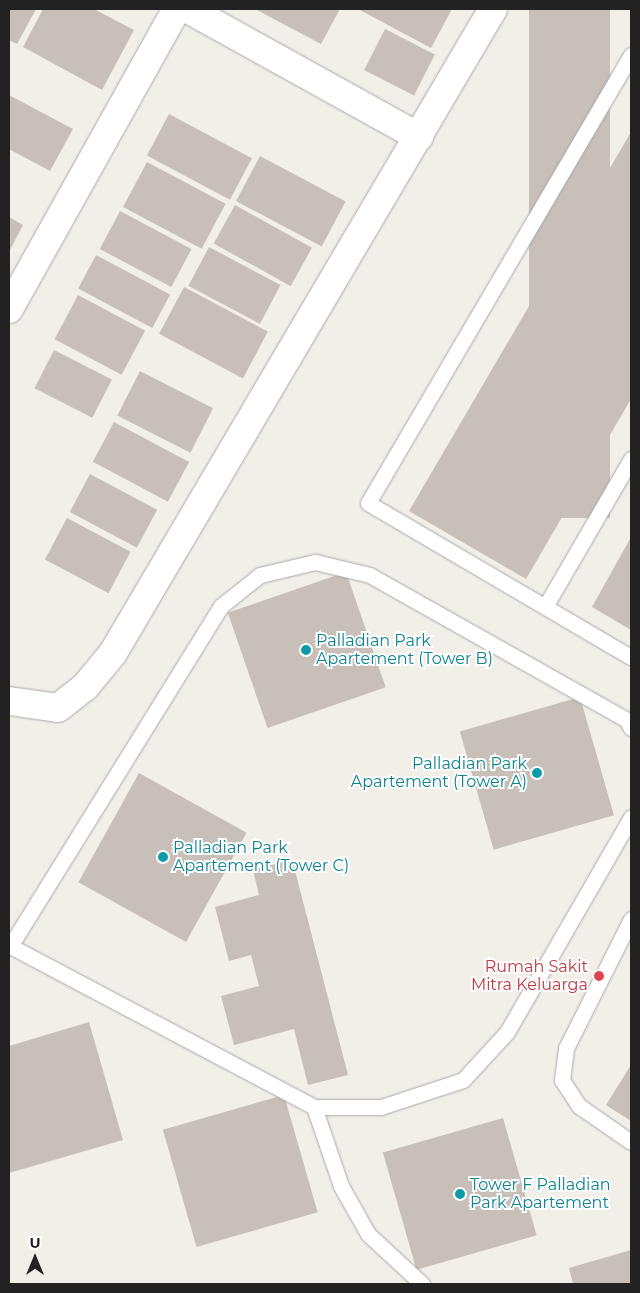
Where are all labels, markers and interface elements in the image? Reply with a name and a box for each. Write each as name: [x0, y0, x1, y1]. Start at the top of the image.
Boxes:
place label: Palladian Park Apartement (Tower B): [316, 631, 493, 669]
marker: Palladian Park Apartement (Tower B): [300, 644, 312, 656]
place label: Palladian Park Apartement (Tower A): [351, 754, 527, 792]
marker: Palladian Park Apartement (Tower A): [531, 767, 543, 779]
place label: Palladian Park Apartement (Tower C): [173, 838, 349, 876]
marker: Palladian Park Apartement (Tower C): [157, 851, 169, 863]
place label: Rumah Sakit Mitra Keluarga: [471, 957, 588, 995]
marker: Rumah Sakit Mitra Keluarga: [592, 969, 606, 983]
place label: Tower F Palladian Park Apartement: [470, 1175, 611, 1213]
marker: Tower F Palladian Park Apartement: [454, 1188, 466, 1200]
north arrow: [10, 1233, 60, 1283]
text: U: [29, 1234, 41, 1252]

